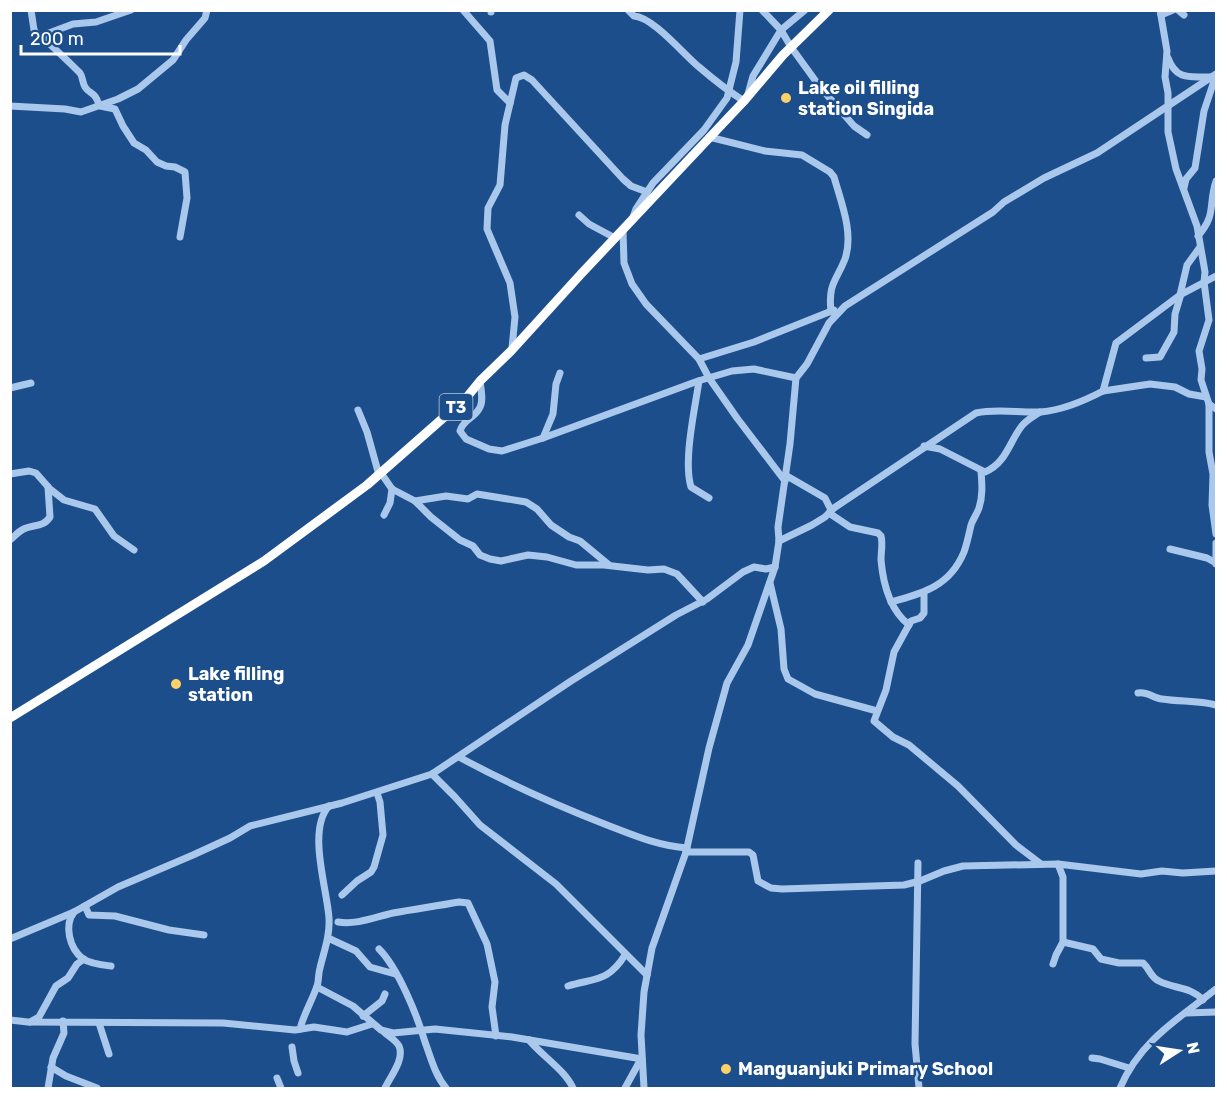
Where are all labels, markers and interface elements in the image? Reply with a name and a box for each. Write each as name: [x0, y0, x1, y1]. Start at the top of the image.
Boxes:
scale bar: [21, 18, 180, 56]
text: 200 m: [30, 28, 84, 50]
place label: Lake oil filling station Singida: [798, 77, 934, 120]
marker: Lake oil filling station Singida: [779, 91, 793, 105]
road number: T3: [440, 394, 472, 420]
place label: Lake filling station: [188, 663, 284, 706]
marker: Lake filling station: [169, 677, 183, 691]
north arrow: [1149, 1021, 1209, 1081]
text: N: [1183, 1040, 1204, 1056]
place label: Manguanjuki Primary School: [738, 1058, 993, 1080]
marker: Manguanjuki Primary School: [719, 1062, 733, 1076]

